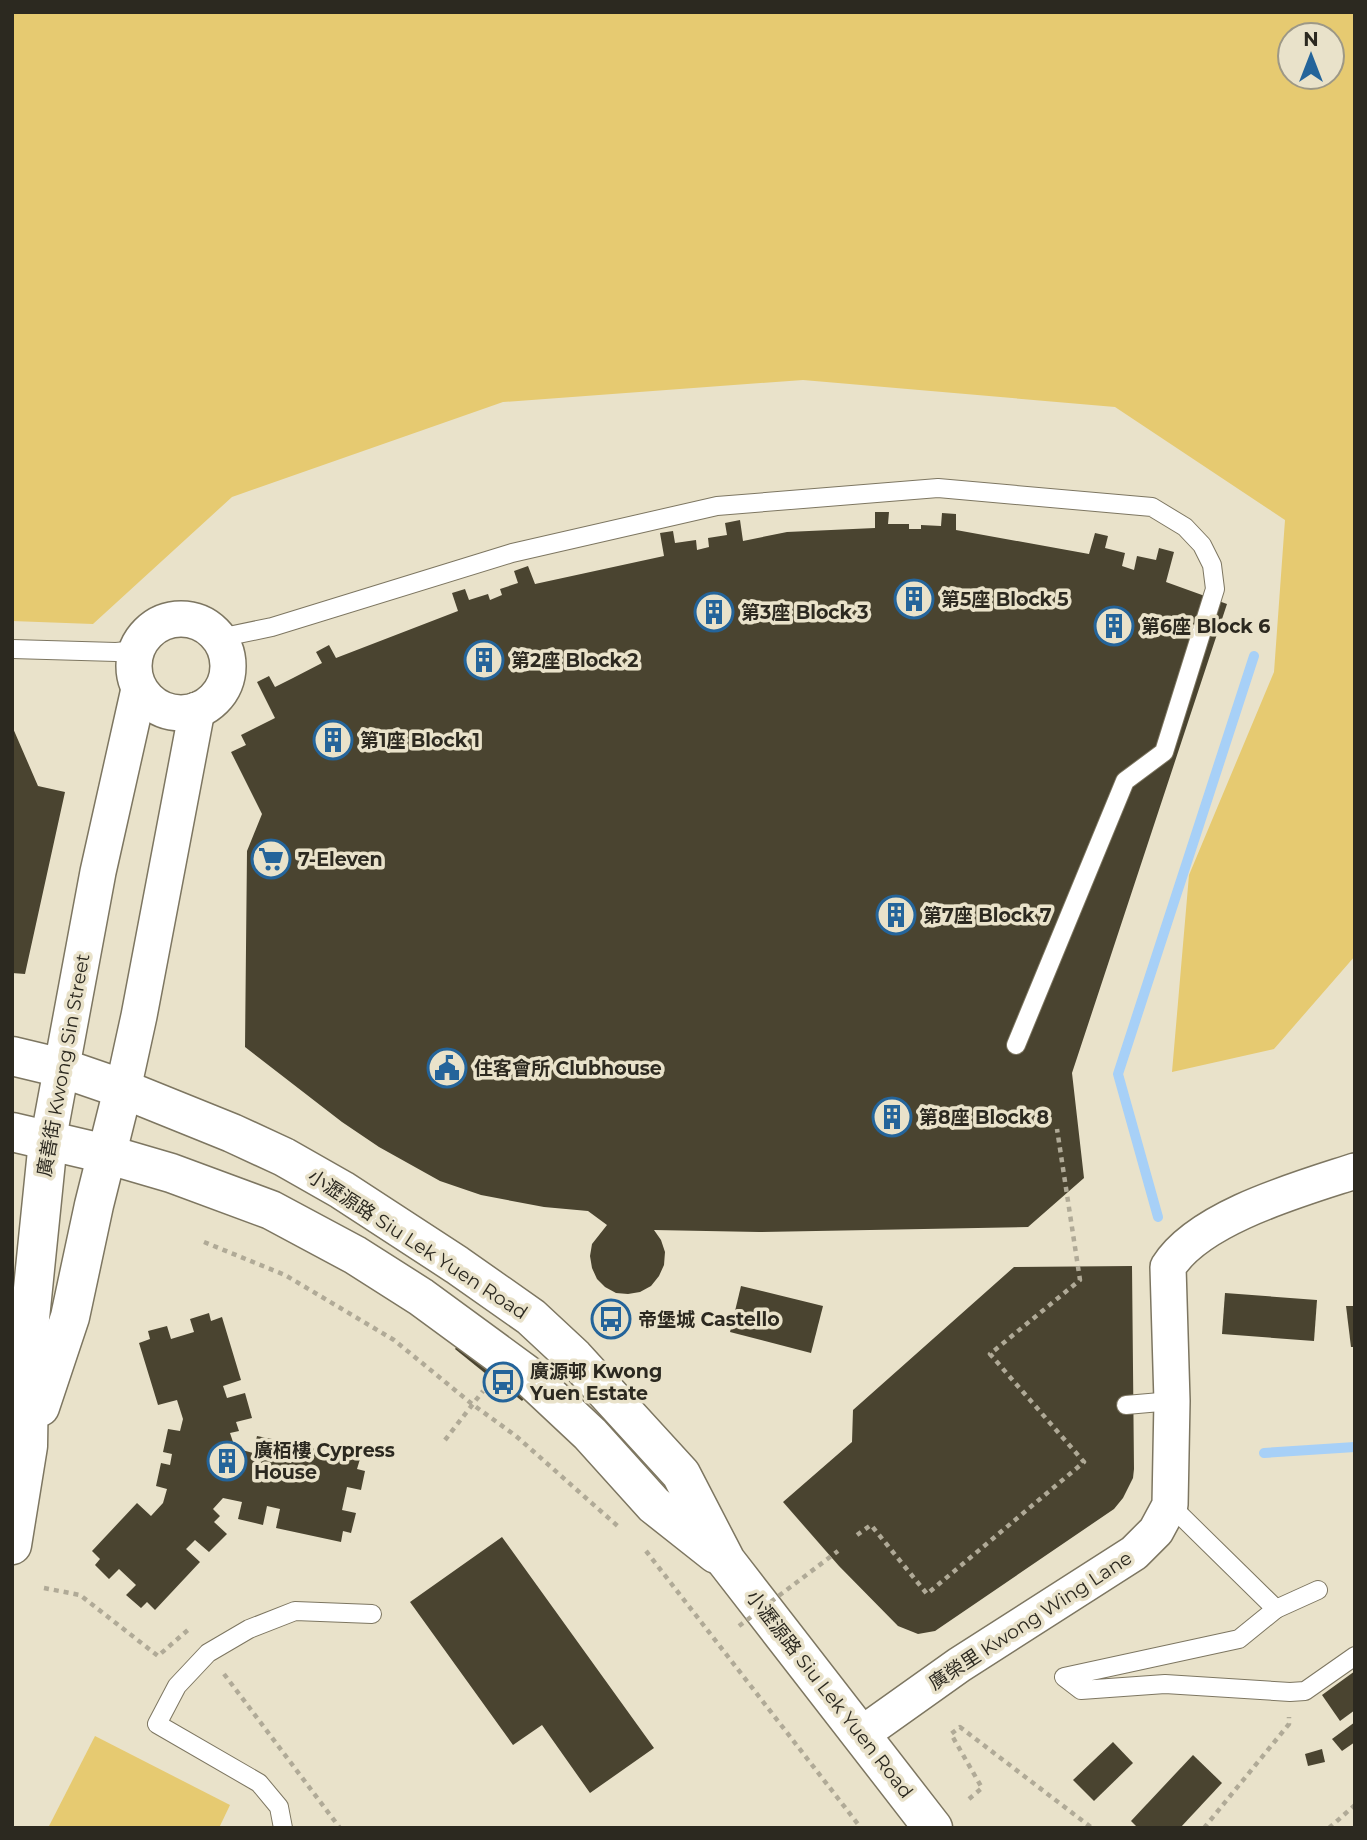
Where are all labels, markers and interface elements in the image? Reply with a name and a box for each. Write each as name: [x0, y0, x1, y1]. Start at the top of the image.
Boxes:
north arrow: [1276, 21, 1346, 91]
text: N: [1303, 28, 1319, 51]
building icon: 第5座 Block 5: [893, 578, 935, 620]
place label: 第5座 Block 5: [941, 588, 1069, 611]
building icon: 第3座 Block 3: [693, 591, 735, 633]
place label: 第3座 Block 3: [741, 601, 869, 624]
building icon: 第6座 Block 6: [1093, 605, 1135, 647]
place label: 第6座 Block 6: [1141, 615, 1270, 638]
building icon: 第2座 Block 2: [463, 639, 505, 681]
place label: 第2座 Block 2: [511, 649, 638, 672]
building icon: 第1座 Block 1: [312, 719, 354, 761]
place label: 第1座 Block 1: [360, 729, 480, 752]
supermarket icon: 7-Eleven: [250, 838, 292, 880]
place label: 7-Eleven: [298, 848, 383, 871]
building icon: 第7座 Block 7: [875, 894, 917, 936]
place label: 第7座 Block 7: [923, 904, 1052, 927]
street label: 廣善街 Kwong Sin Street: [33, 952, 94, 1178]
public building icon: 住客會所 Clubhouse: [426, 1047, 468, 1089]
place label: 住客會所 Clubhouse: [474, 1057, 662, 1080]
building icon: 第8座 Block 8: [871, 1096, 913, 1138]
place label: 第8座 Block 8: [919, 1106, 1049, 1129]
street label: 小瀝源路 Siu Lek Yuen Road: [303, 1165, 532, 1324]
bus stop icon: 帝堡城 Castello: [590, 1298, 632, 1340]
place label: 帝堡城 Castello: [638, 1308, 780, 1331]
place label: 廣源邨 Kwong Yuen Estate: [529, 1360, 662, 1405]
bus stop icon: 廣源邨 Kwong Yuen Estate: [482, 1361, 524, 1403]
place label: 廣栢樓 Cypress House: [254, 1439, 395, 1484]
building icon: 廣栢樓 Cypress House: [206, 1440, 248, 1482]
street label: 廣榮里 Kwong Wing Lane: [924, 1546, 1136, 1695]
street label: 小瀝源路 Siu Lek Yuen Road: [741, 1586, 918, 1803]

